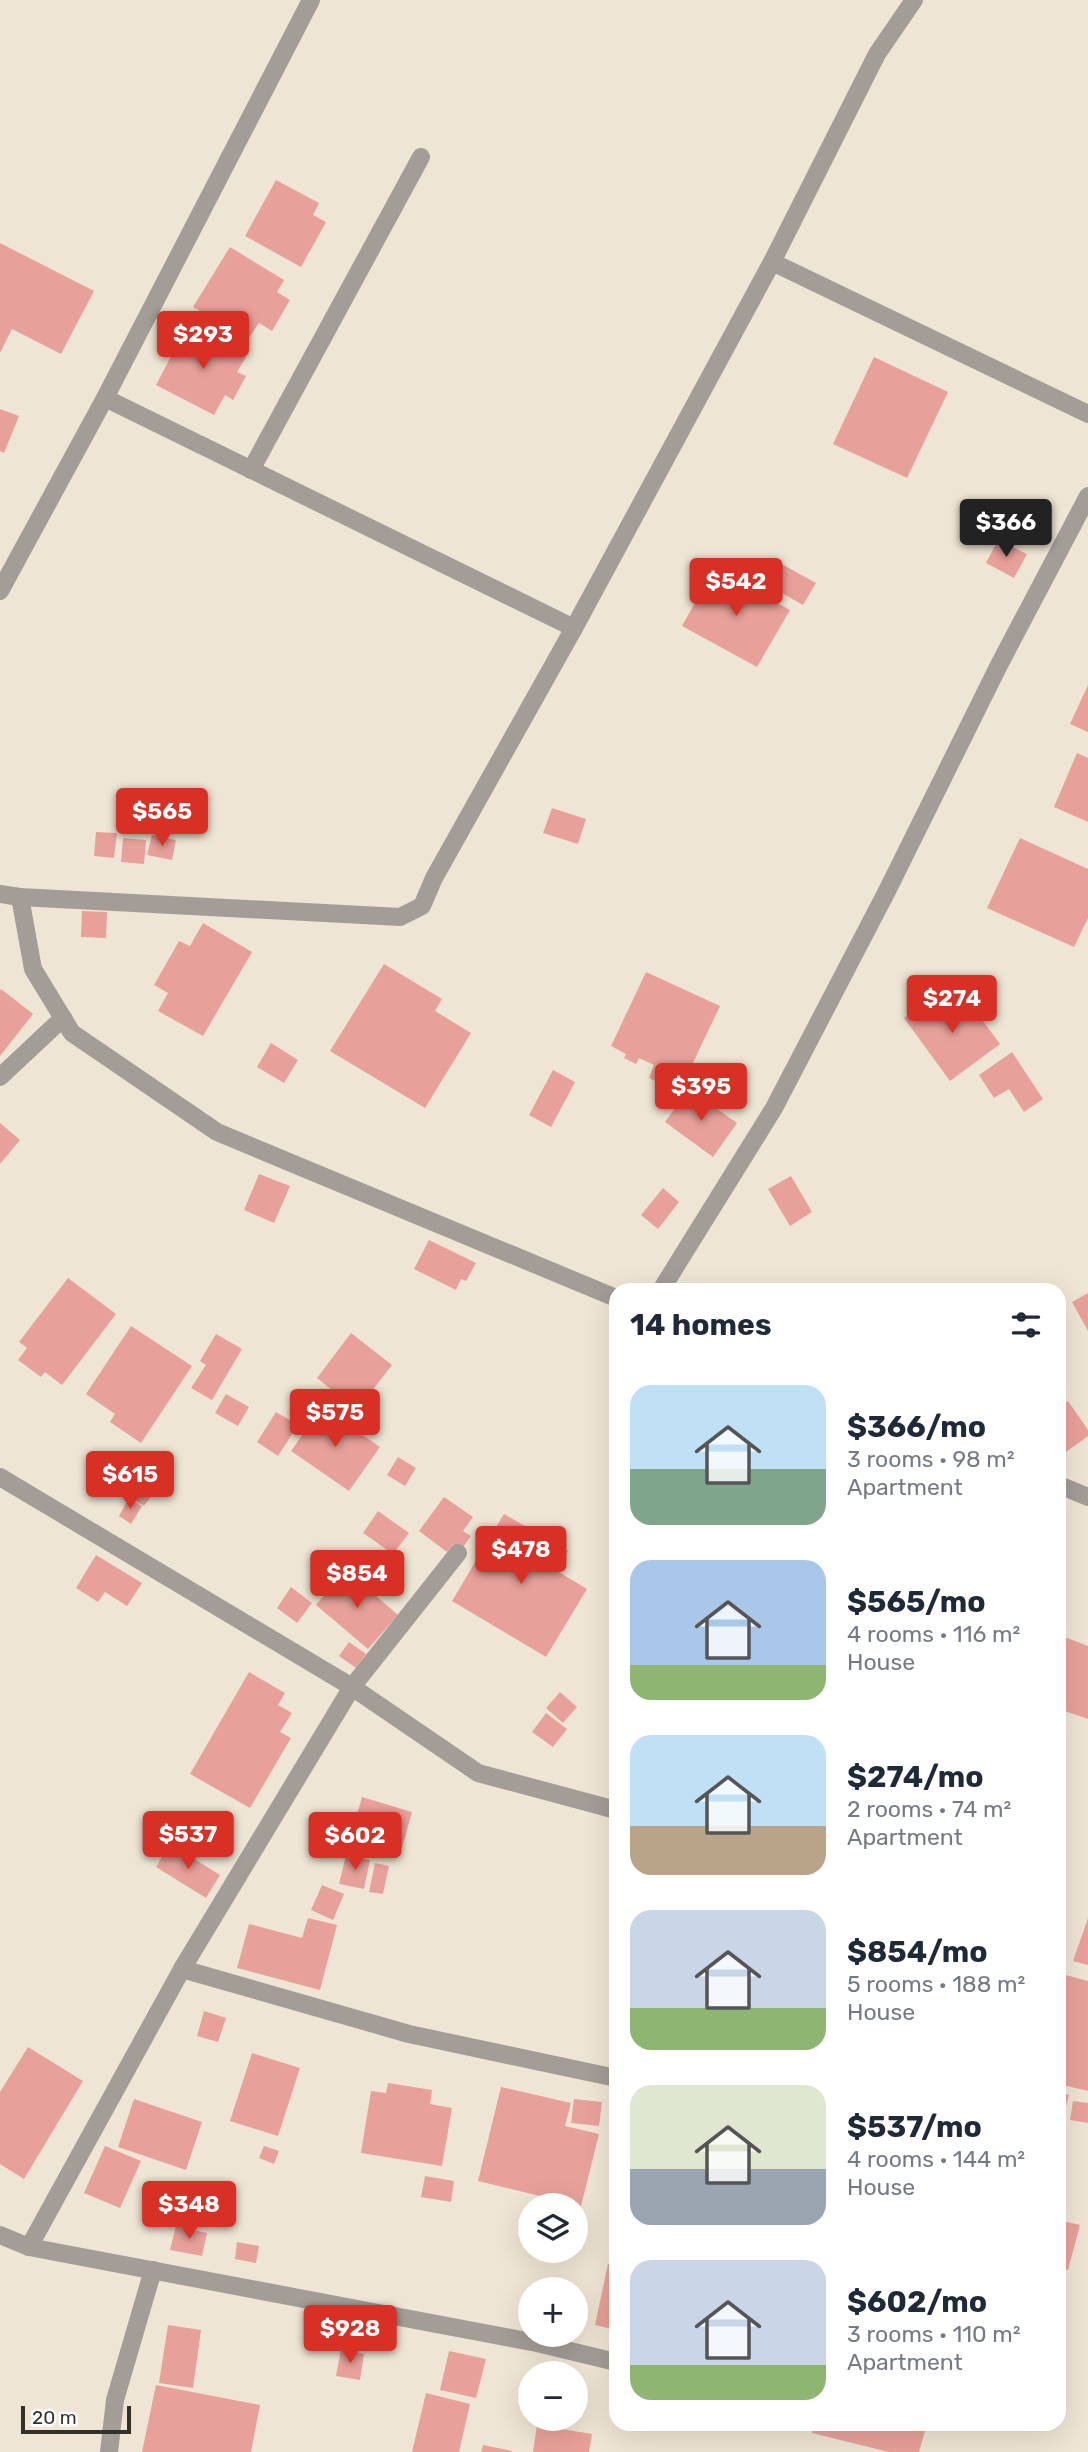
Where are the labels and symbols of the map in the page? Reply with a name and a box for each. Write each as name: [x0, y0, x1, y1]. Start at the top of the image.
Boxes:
pin: $293: [162, 312, 244, 371]
pin: $366: [965, 500, 1047, 559]
pin: $542: [695, 558, 777, 618]
pin: $565: [121, 788, 203, 848]
pin: $274: [911, 976, 993, 1035]
pin: $395: [660, 1064, 742, 1123]
pin: $575: [294, 1390, 376, 1449]
pin: $615: [89, 1452, 171, 1511]
pin: $478: [480, 1526, 562, 1586]
pin: $854: [316, 1550, 398, 1610]
pin: $537: [147, 1812, 229, 1871]
pin: $602: [314, 1812, 396, 1872]
pin: $348: [148, 2182, 230, 2241]
pin: $928: [309, 2306, 391, 2365]
scale bar: [21, 2403, 131, 2435]

